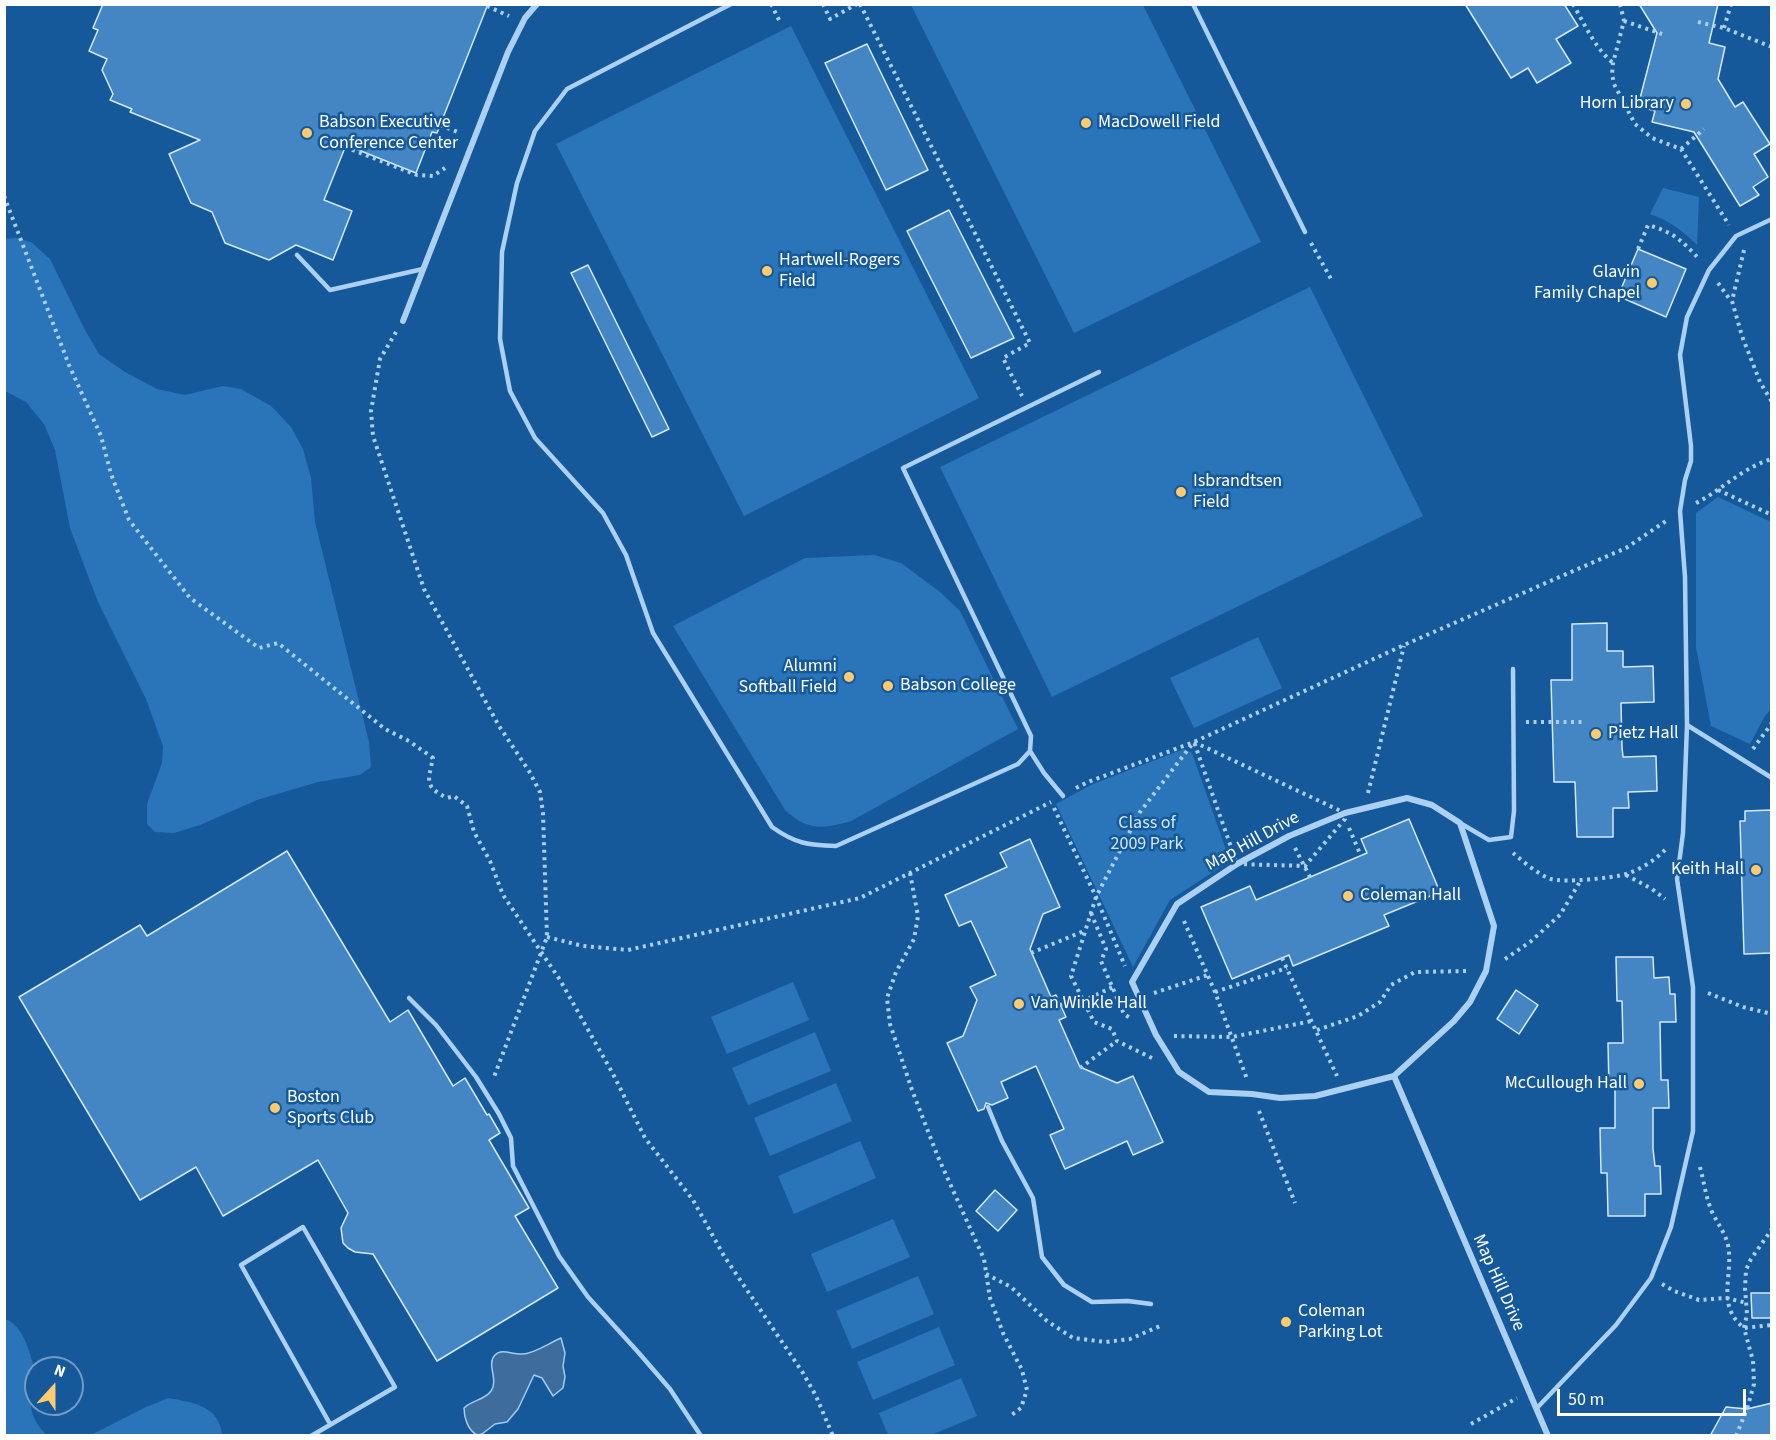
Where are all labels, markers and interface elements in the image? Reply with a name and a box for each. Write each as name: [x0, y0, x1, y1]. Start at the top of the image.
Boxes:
place label: Horn Library: [1580, 93, 1674, 115]
marker: Horn Library: [1679, 97, 1693, 111]
place label: Babson Executive Conference Center: [319, 112, 458, 154]
place label: MacDowell Field: [1098, 112, 1221, 134]
marker: MacDowell Field: [1079, 116, 1093, 130]
marker: Babson Executive Conference Center: [300, 126, 314, 140]
place label: Hartwell-Rogers Field: [779, 250, 900, 292]
place label: Glavin Family Chapel: [1534, 262, 1640, 304]
marker: Hartwell-Rogers Field: [760, 264, 774, 278]
marker: Glavin Family Chapel: [1645, 276, 1659, 290]
place label: Isbrandtsen Field: [1193, 471, 1282, 514]
marker: Isbrandtsen Field: [1174, 485, 1188, 499]
place label: Alumni Softball Field: [739, 656, 837, 698]
marker: Alumni Softball Field: [842, 670, 856, 684]
place label: Babson College: [900, 675, 1016, 697]
marker: Babson College: [881, 679, 895, 693]
place label: Pietz Hall: [1608, 723, 1679, 745]
marker: Pietz Hall: [1589, 727, 1603, 741]
street label: Map Hill Drive: [1202, 807, 1304, 877]
park label: Class of 2009 Park: [1110, 813, 1184, 856]
place label: Keith Hall: [1671, 859, 1744, 881]
marker: Keith Hall: [1749, 863, 1763, 877]
place label: Coleman Hall: [1360, 885, 1461, 907]
marker: Coleman Hall: [1341, 889, 1355, 903]
place label: Van Winkle Hall: [1031, 993, 1147, 1015]
marker: Van Winkle Hall: [1012, 997, 1026, 1011]
place label: McCullough Hall: [1505, 1073, 1627, 1095]
marker: McCullough Hall: [1632, 1077, 1646, 1091]
place label: Boston Sports Club: [287, 1087, 374, 1130]
marker: Boston Sports Club: [268, 1101, 282, 1115]
street label: Map Hill Drive: [1467, 1231, 1529, 1335]
place label: Coleman Parking Lot: [1298, 1301, 1383, 1344]
marker: Coleman Parking Lot: [1279, 1315, 1293, 1329]
north arrow: [24, 1356, 84, 1416]
text: N: [51, 1359, 69, 1383]
scale bar: [1560, 1377, 1749, 1415]
text: 50 m: [1568, 1387, 1604, 1412]

